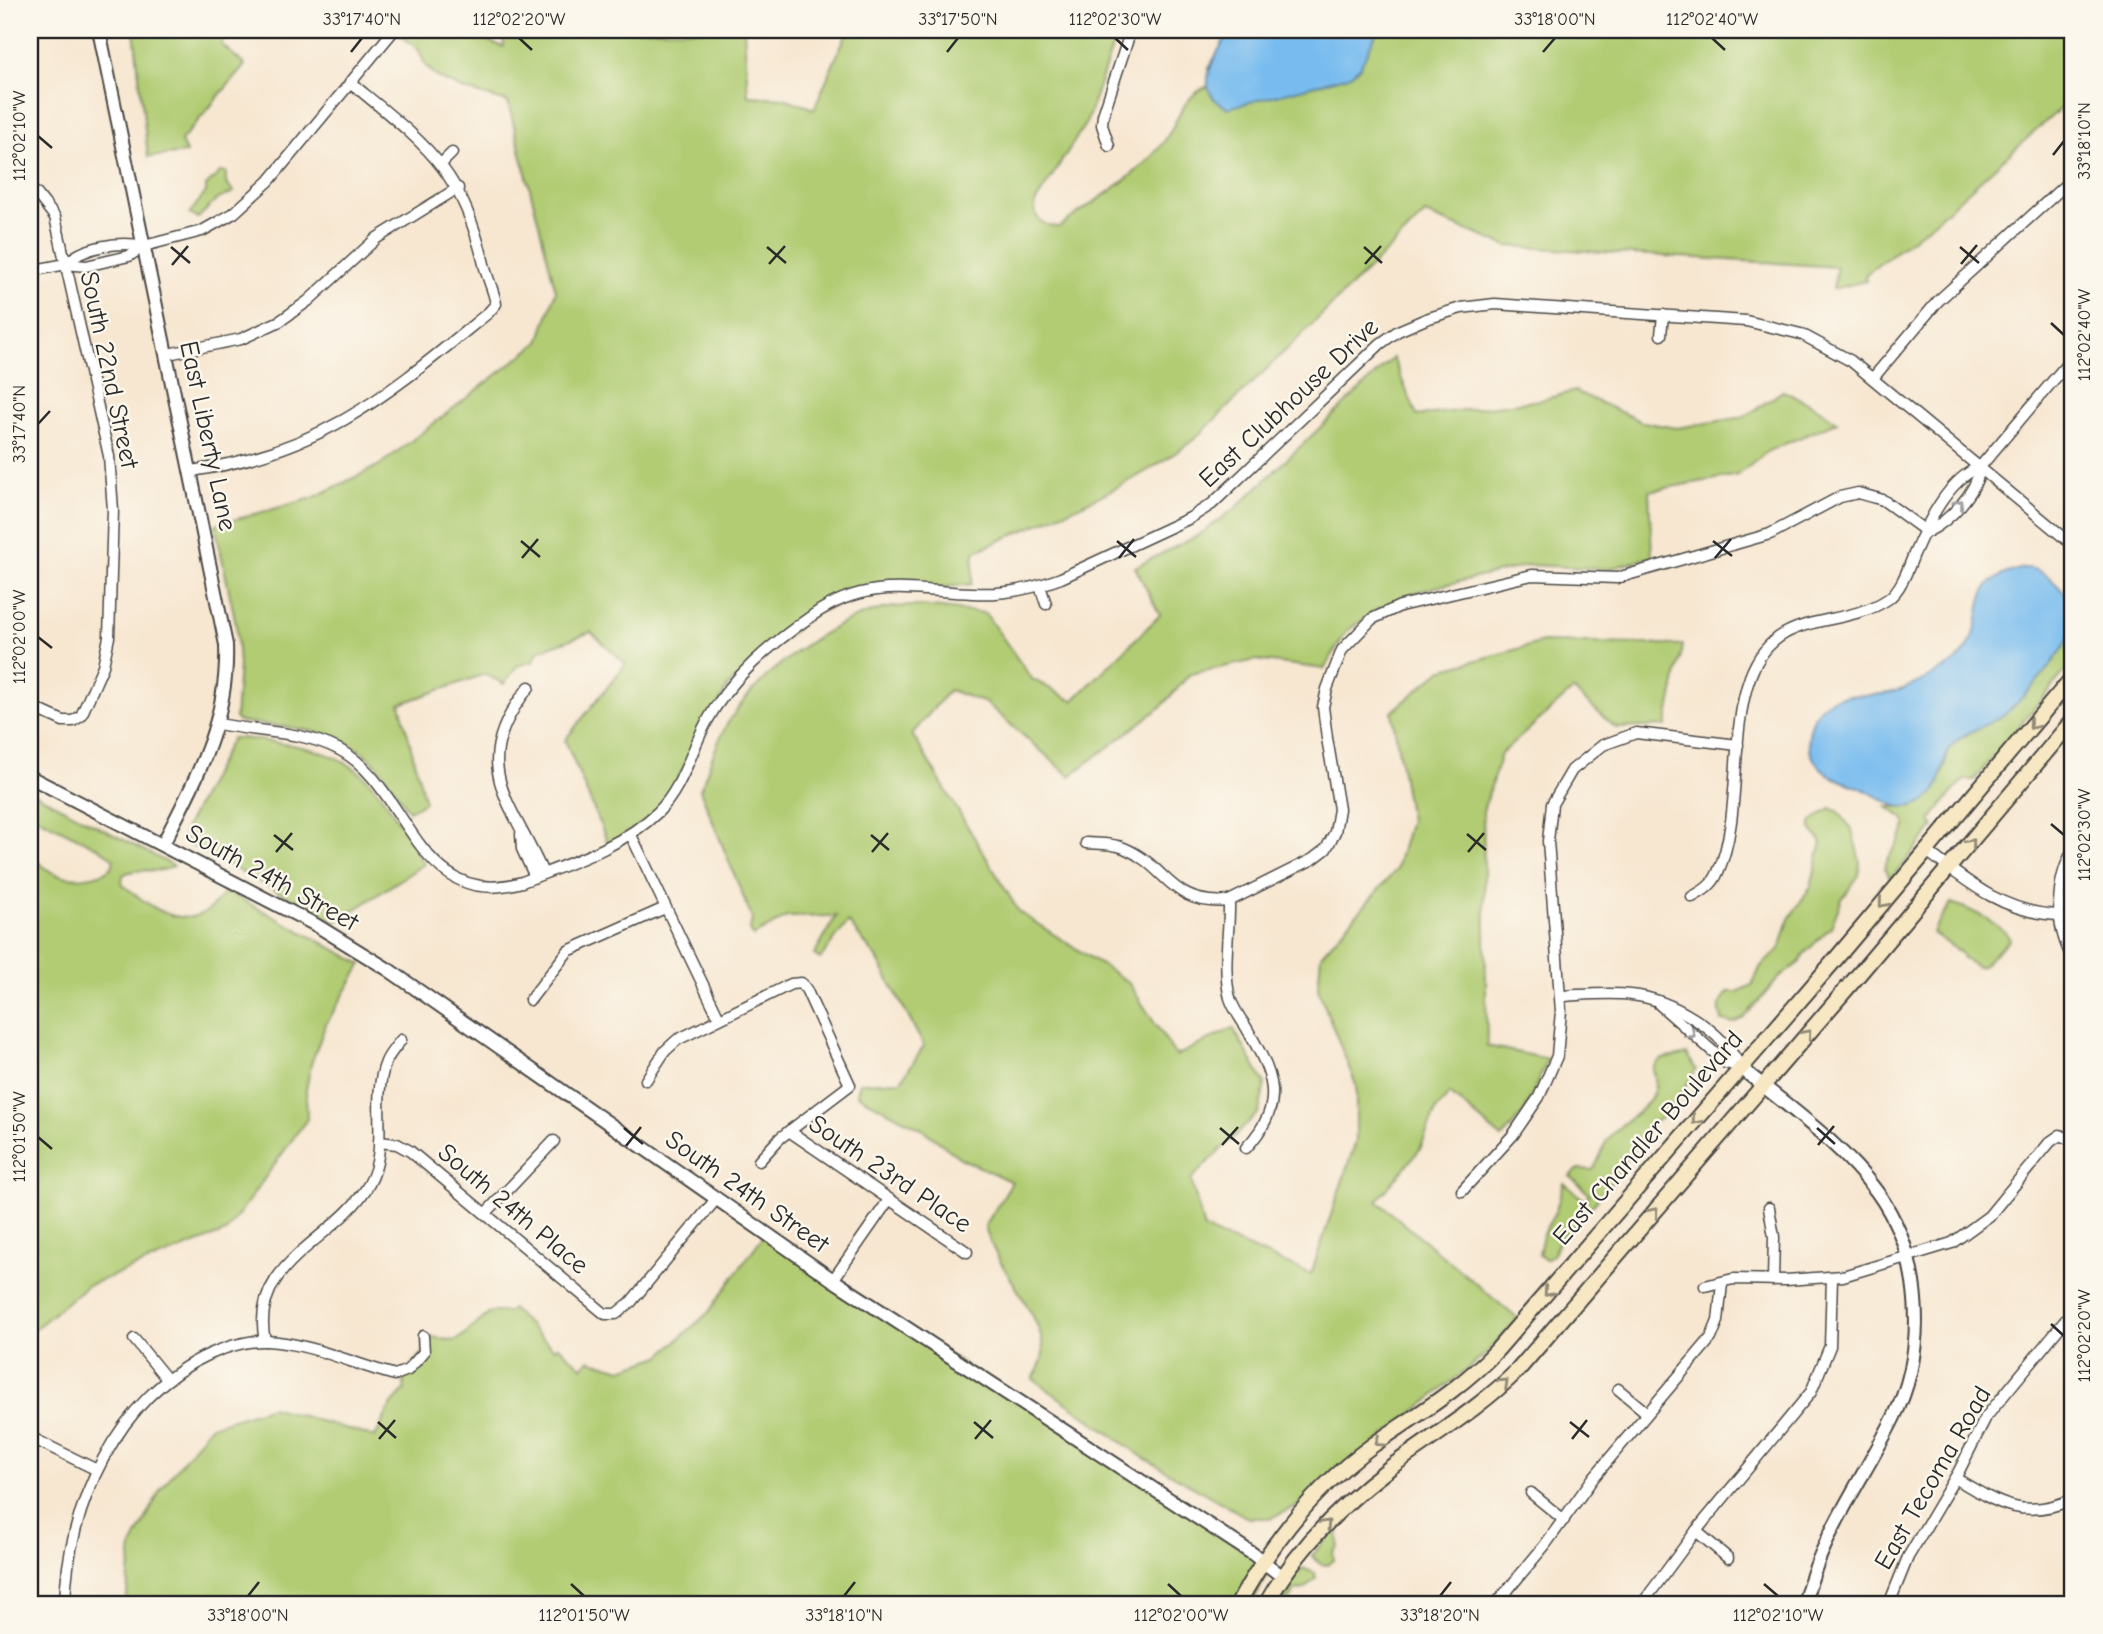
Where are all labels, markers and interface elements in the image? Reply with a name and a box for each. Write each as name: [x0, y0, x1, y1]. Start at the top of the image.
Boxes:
text: 33°17'40"N: [323, 9, 401, 30]
text: 112°02'20"W: [473, 9, 566, 30]
text: 33°17'50"N: [918, 9, 998, 30]
text: 112°02'30"W: [1069, 9, 1162, 30]
text: 33°18'00"N: [1514, 9, 1596, 30]
text: 112°02'40"W: [1666, 9, 1759, 30]
text: 112°02'10"W: [9, 90, 30, 181]
text: 33°18'10"N: [2074, 102, 2095, 180]
street label: South 22nd Street: [73, 269, 145, 473]
text: 112°02'40"W: [2074, 288, 2095, 381]
street label: East Clubhouse Drive: [1193, 312, 1385, 494]
street label: East Liberty Lane: [173, 338, 243, 534]
text: 33°17'40"N: [9, 385, 30, 463]
one-way arrow: [1951, 500, 1964, 512]
text: 112°02'00"W: [9, 589, 30, 684]
one-way arrow: [2029, 717, 2041, 730]
text: 112°02'30"W: [2074, 788, 2095, 881]
street label: South 24th Street: [180, 818, 365, 939]
one-way arrow: [1963, 838, 1975, 851]
one-way arrow: [1879, 895, 1891, 908]
street label: East Chandler Boulevard: [1547, 1025, 1749, 1251]
one-way arrow: [1684, 1026, 1696, 1039]
one-way arrow: [1799, 1030, 1811, 1043]
text: 112°01'50"W: [9, 1091, 30, 1183]
street label: South 23rd Place: [803, 1109, 977, 1239]
one-way arrow: [1692, 1111, 1704, 1124]
street label: South 24th Street: [659, 1124, 836, 1260]
street label: South 24th Place: [432, 1137, 594, 1281]
one-way arrow: [1646, 1208, 1658, 1221]
one-way arrow: [1544, 1284, 1556, 1297]
text: 112°02'20"W: [2074, 1289, 2095, 1382]
one-way arrow: [1496, 1379, 1509, 1391]
street label: East Tecoma Road: [1868, 1381, 1998, 1575]
one-way arrow: [1374, 1434, 1387, 1446]
one-way arrow: [1318, 1519, 1331, 1532]
text: 33°18'00"N: [207, 1605, 289, 1626]
text: 112°01'50"W: [538, 1605, 630, 1626]
text: 33°18'10"N: [805, 1605, 883, 1626]
text: 112°02'00"W: [1134, 1605, 1229, 1626]
text: 33°18'20"N: [1400, 1605, 1480, 1626]
text: 112°02'10"W: [1733, 1605, 1824, 1626]

